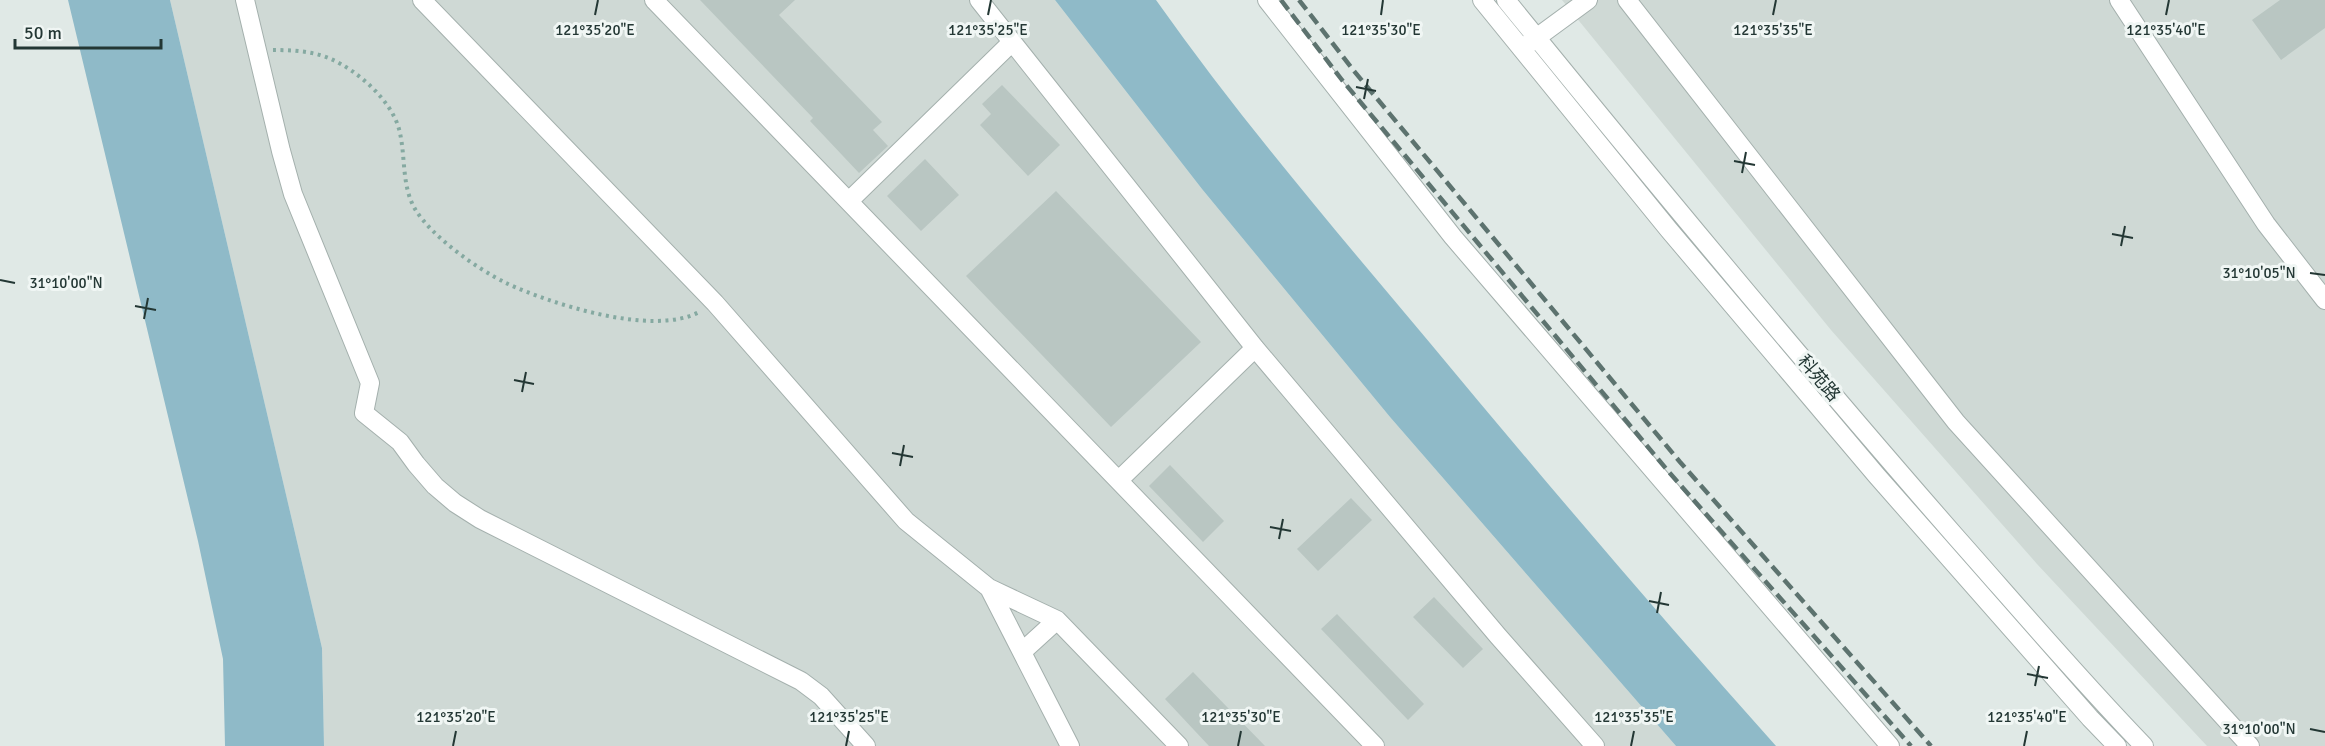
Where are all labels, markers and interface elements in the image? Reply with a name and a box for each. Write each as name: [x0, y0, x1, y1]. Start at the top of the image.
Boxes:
scale bar: [15, 12, 160, 50]
text: 121°35'20"E: [555, 21, 635, 39]
text: 121°35'25"E: [948, 21, 1028, 39]
text: 121°35'30"E: [1341, 21, 1421, 39]
text: 121°35'35"E: [1733, 21, 1813, 39]
text: 121°35'40"E: [2126, 21, 2206, 39]
text: 50 m: [24, 22, 62, 44]
text: 31°10'05"N: [2222, 264, 2296, 282]
text: 31°10'00"N: [29, 274, 103, 292]
street label: 科苑路: [1793, 350, 1845, 406]
text: 121°35'20"E: [416, 708, 496, 726]
text: 121°35'25"E: [809, 708, 889, 726]
text: 121°35'30"E: [1201, 708, 1281, 726]
text: 121°35'35"E: [1594, 708, 1674, 726]
text: 121°35'40"E: [1987, 708, 2067, 726]
text: 31°10'00"N: [2222, 720, 2296, 738]

